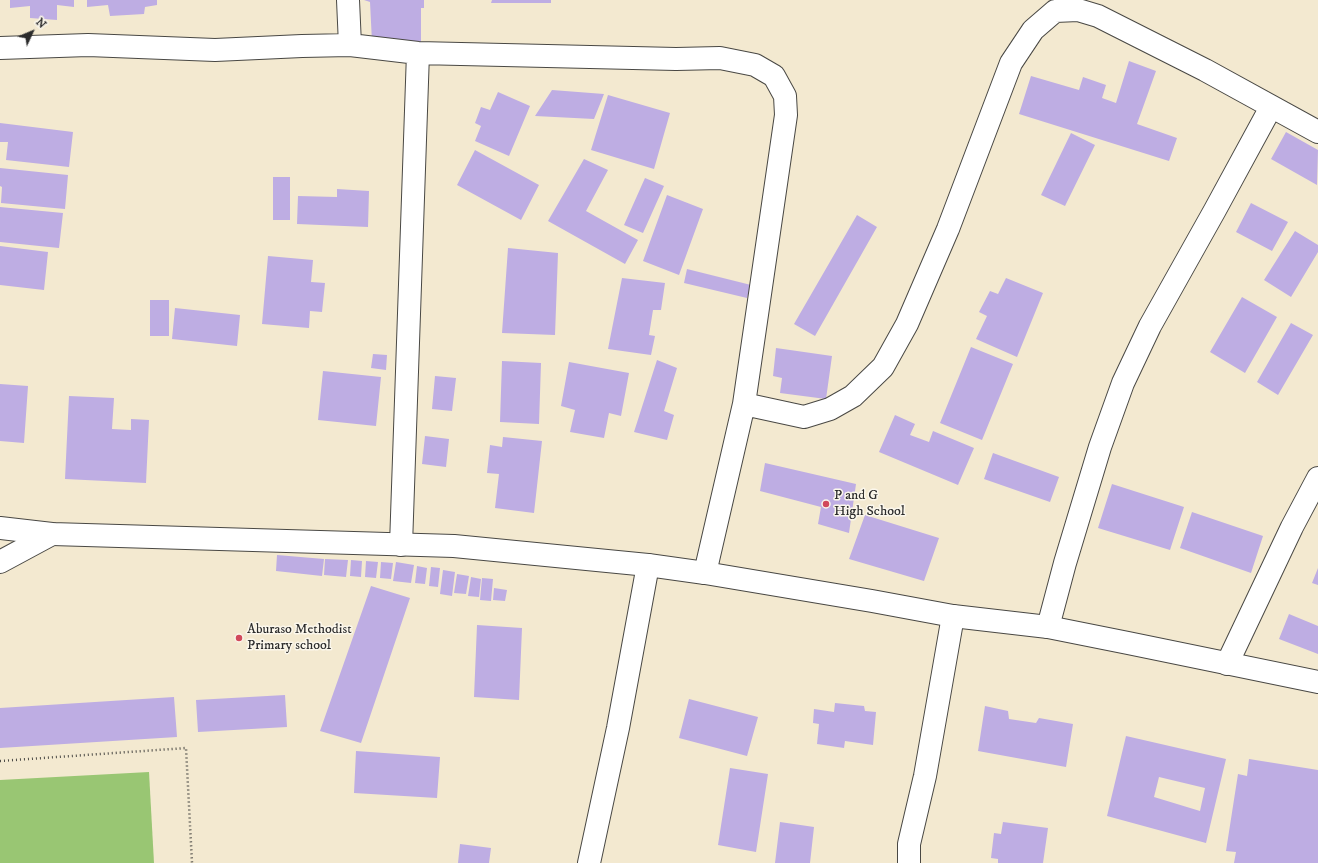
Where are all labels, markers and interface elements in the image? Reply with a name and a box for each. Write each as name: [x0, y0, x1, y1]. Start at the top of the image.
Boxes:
north arrow: [12, 12, 52, 52]
text: N: [32, 16, 49, 32]
place label: P and G High School: [834, 488, 905, 520]
marker: P and G High School: [821, 499, 831, 509]
place label: Aburaso Methodist Primary school: [247, 622, 352, 654]
marker: Aburaso Methodist Primary school: [234, 633, 244, 643]

